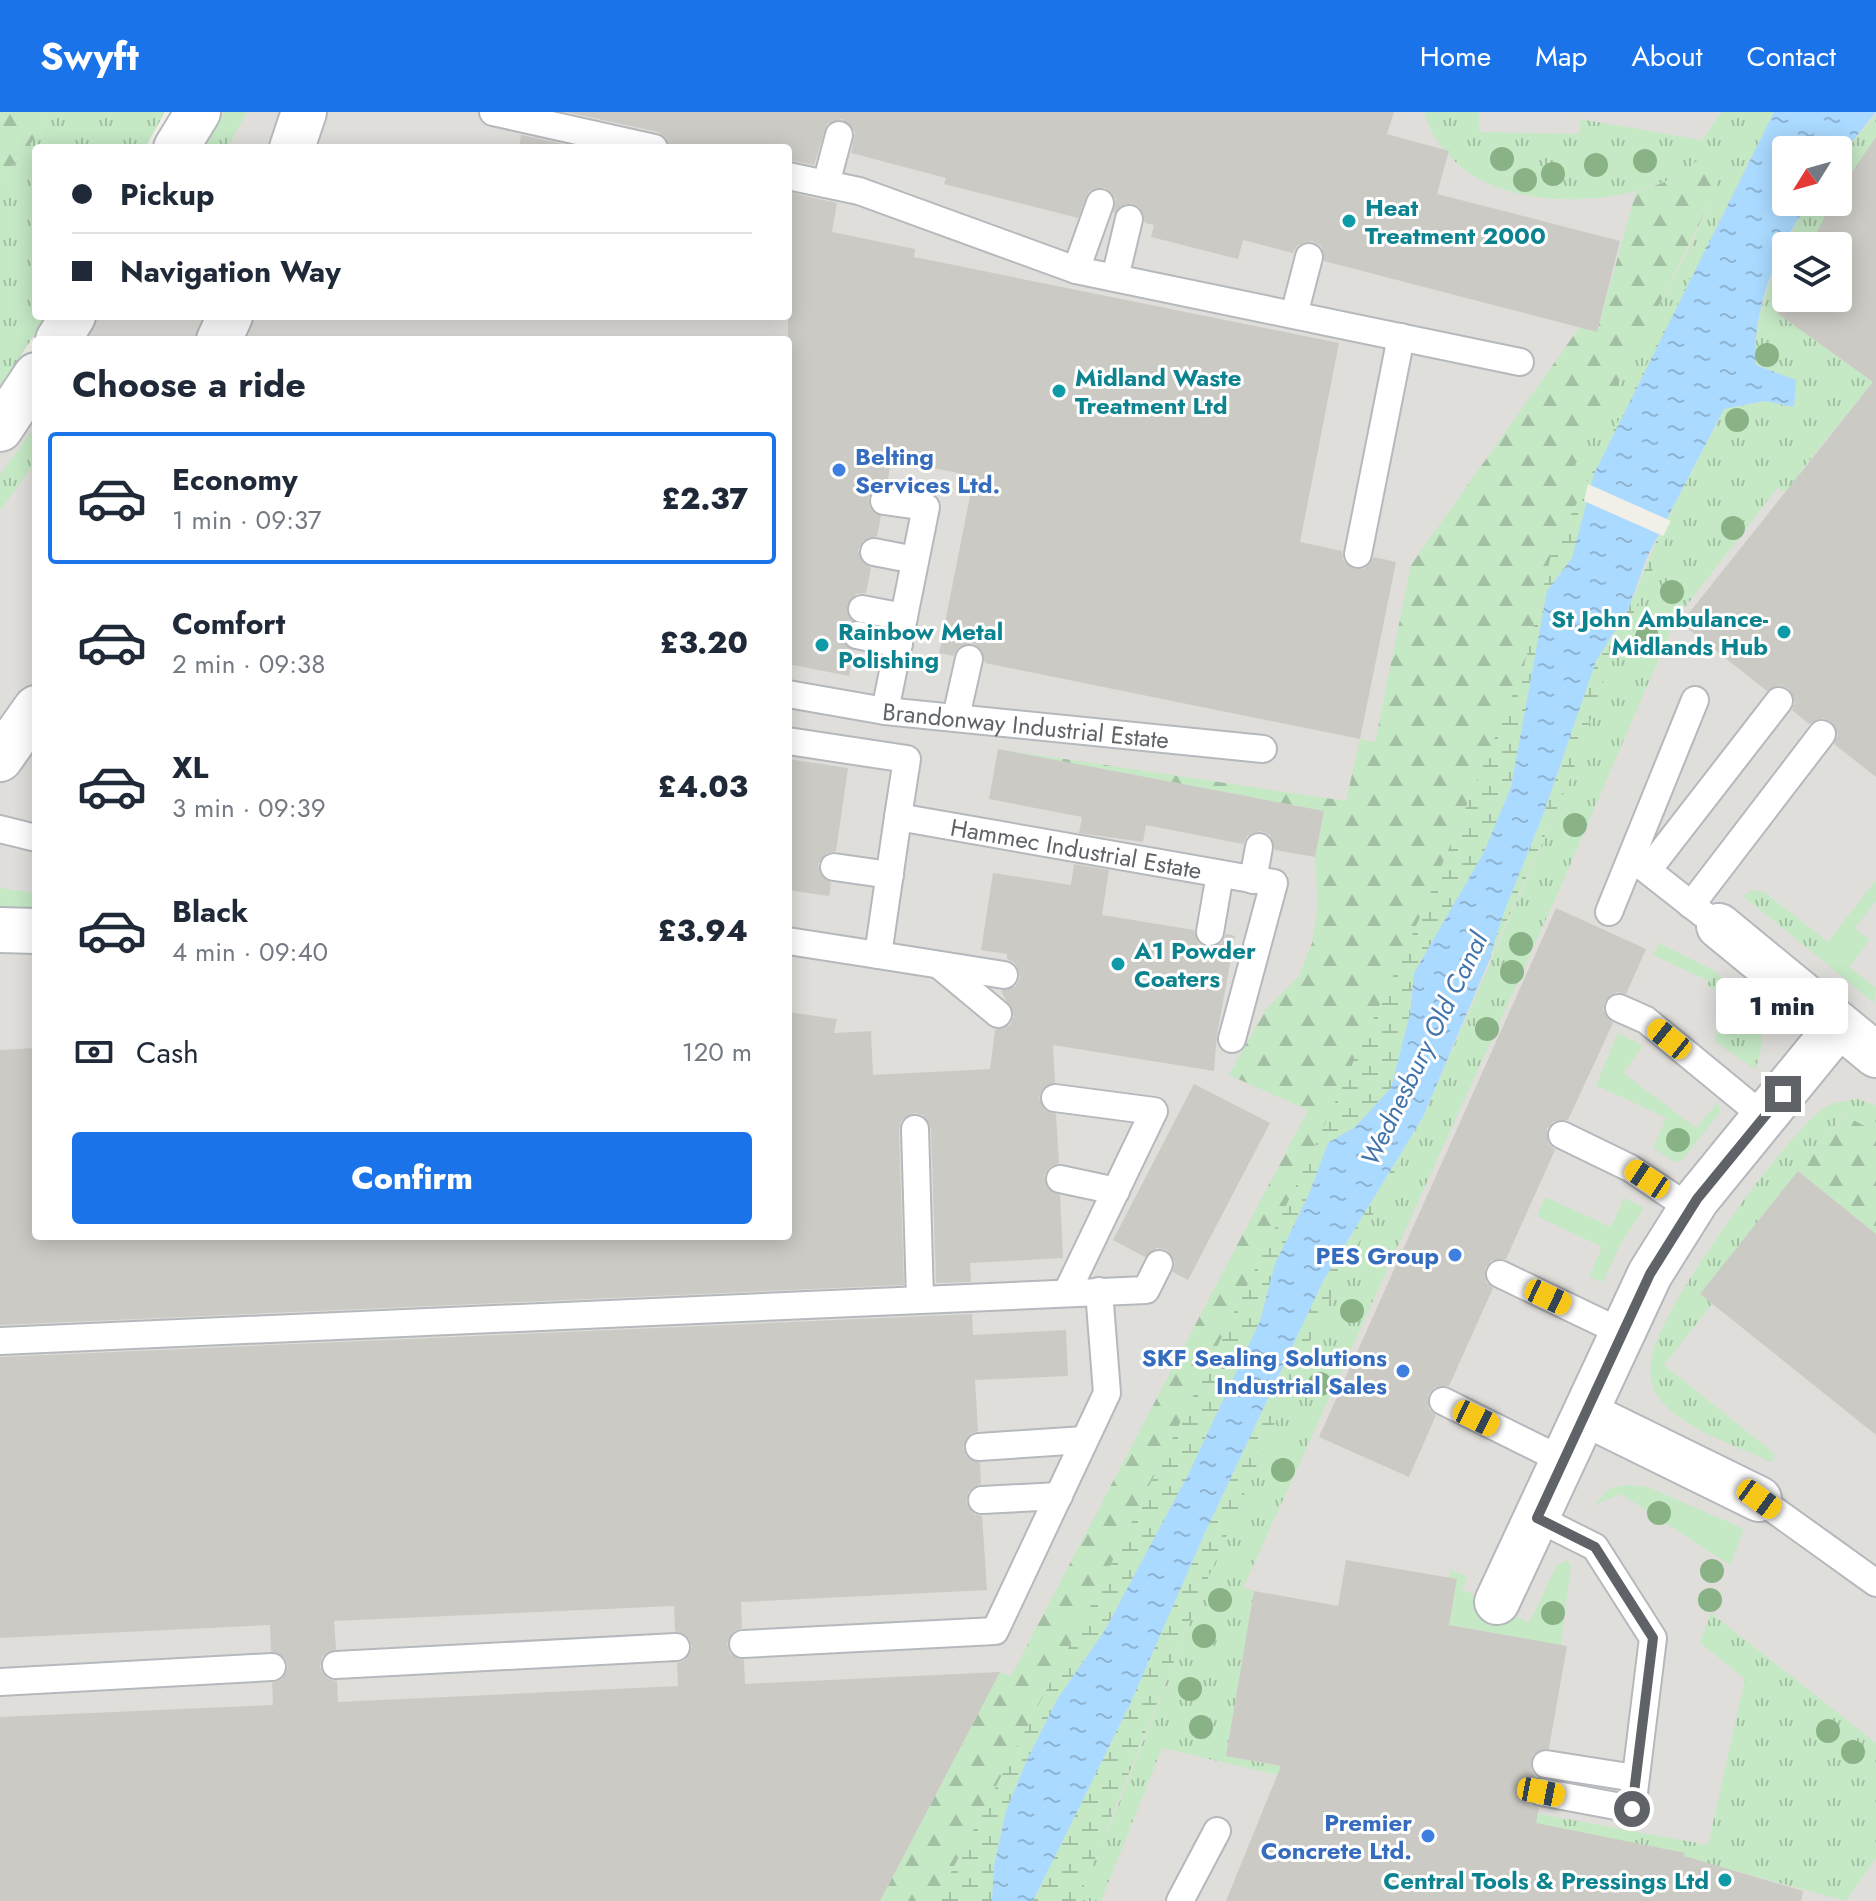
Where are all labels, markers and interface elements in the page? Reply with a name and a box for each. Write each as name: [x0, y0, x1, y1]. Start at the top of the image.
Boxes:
text: Swyft: [40, 29, 139, 84]
text: Home: [1420, 36, 1491, 77]
text: Map: [1535, 36, 1587, 77]
text: About: [1631, 36, 1703, 77]
text: Contact: [1747, 36, 1836, 77]
north arrow: [1772, 136, 1852, 216]
map controls: [1772, 136, 1852, 312]
text: Pickup: [120, 173, 215, 216]
place label: Heat Treatment 2000: [1365, 190, 1546, 253]
marker: Heat Treatment 2000: [1340, 212, 1358, 230]
button: layers: [1772, 232, 1852, 312]
text: Navigation Way: [120, 250, 341, 293]
text: Choose a ride: [72, 358, 306, 410]
place label: Midland Waste Treatment Ltd: [1075, 360, 1241, 423]
marker: Midland Waste Treatment Ltd: [1050, 382, 1068, 400]
place label: Belting Services Ltd.: [855, 439, 1000, 502]
text: Economy: [172, 458, 298, 501]
marker: Belting Services Ltd.: [830, 461, 848, 479]
icon: car: [76, 462, 148, 534]
text: £2.37: [661, 477, 748, 520]
text: 1 min · 09:37: [172, 501, 321, 539]
place label: St John Ambulance- Midlands Hub: [1551, 601, 1769, 664]
text: Comfort: [172, 602, 285, 645]
icon: car: [76, 606, 148, 678]
place label: Rainbow Metal Polishing: [838, 614, 1003, 677]
text: £3.20: [660, 621, 748, 664]
marker: St John Ambulance- Midlands Hub: [1775, 623, 1793, 641]
marker: Rainbow Metal Polishing: [813, 636, 831, 654]
text: 2 min · 09:38: [172, 645, 325, 683]
street label: Brandonway Industrial Estate: [881, 693, 1171, 757]
text: XL: [172, 746, 208, 789]
icon: car: [76, 750, 148, 822]
text: £4.03: [658, 765, 748, 808]
text: 3 min · 09:39: [172, 789, 326, 827]
street label: Hammec Industrial Estate: [948, 809, 1205, 888]
text: Black: [172, 890, 248, 933]
icon: car: [76, 894, 148, 966]
text: £3.94: [658, 909, 748, 952]
water label: Wednesbury Old Canal: [1351, 925, 1498, 1172]
text: 4 min · 09:40: [172, 933, 328, 971]
place label: A1 Powder Coaters: [1133, 933, 1256, 996]
marker: A1 Powder Coaters: [1109, 955, 1127, 973]
callout: 1 min: [1717, 978, 1849, 1034]
text: 1 min: [1749, 987, 1815, 1025]
car: [1643, 1015, 1695, 1063]
icon: cash: [72, 1030, 116, 1074]
text: Cash: [136, 1031, 199, 1074]
text: 120 m: [682, 1033, 752, 1071]
route end: [1765, 1076, 1801, 1112]
button: Confirm: [72, 1132, 752, 1224]
car: [1620, 1156, 1674, 1202]
place label: PES Group: [1316, 1238, 1439, 1273]
marker: PES Group: [1446, 1246, 1464, 1264]
car: [1521, 1276, 1575, 1318]
place label: SKF Sealing Solutions Industrial Sales: [1142, 1340, 1387, 1403]
marker: SKF Sealing Solutions Industrial Sales: [1394, 1362, 1412, 1380]
car: [1449, 1397, 1503, 1439]
car: [1733, 1475, 1785, 1523]
car: [1515, 1776, 1567, 1808]
route start: [1614, 1791, 1650, 1827]
place label: Premier Concrete Ltd.: [1261, 1805, 1412, 1868]
marker: Premier Concrete Ltd.: [1419, 1827, 1437, 1845]
place label: Central Tools & Pressings Ltd: [1383, 1863, 1709, 1898]
marker: Central Tools & Pressings Ltd: [1716, 1871, 1734, 1889]

